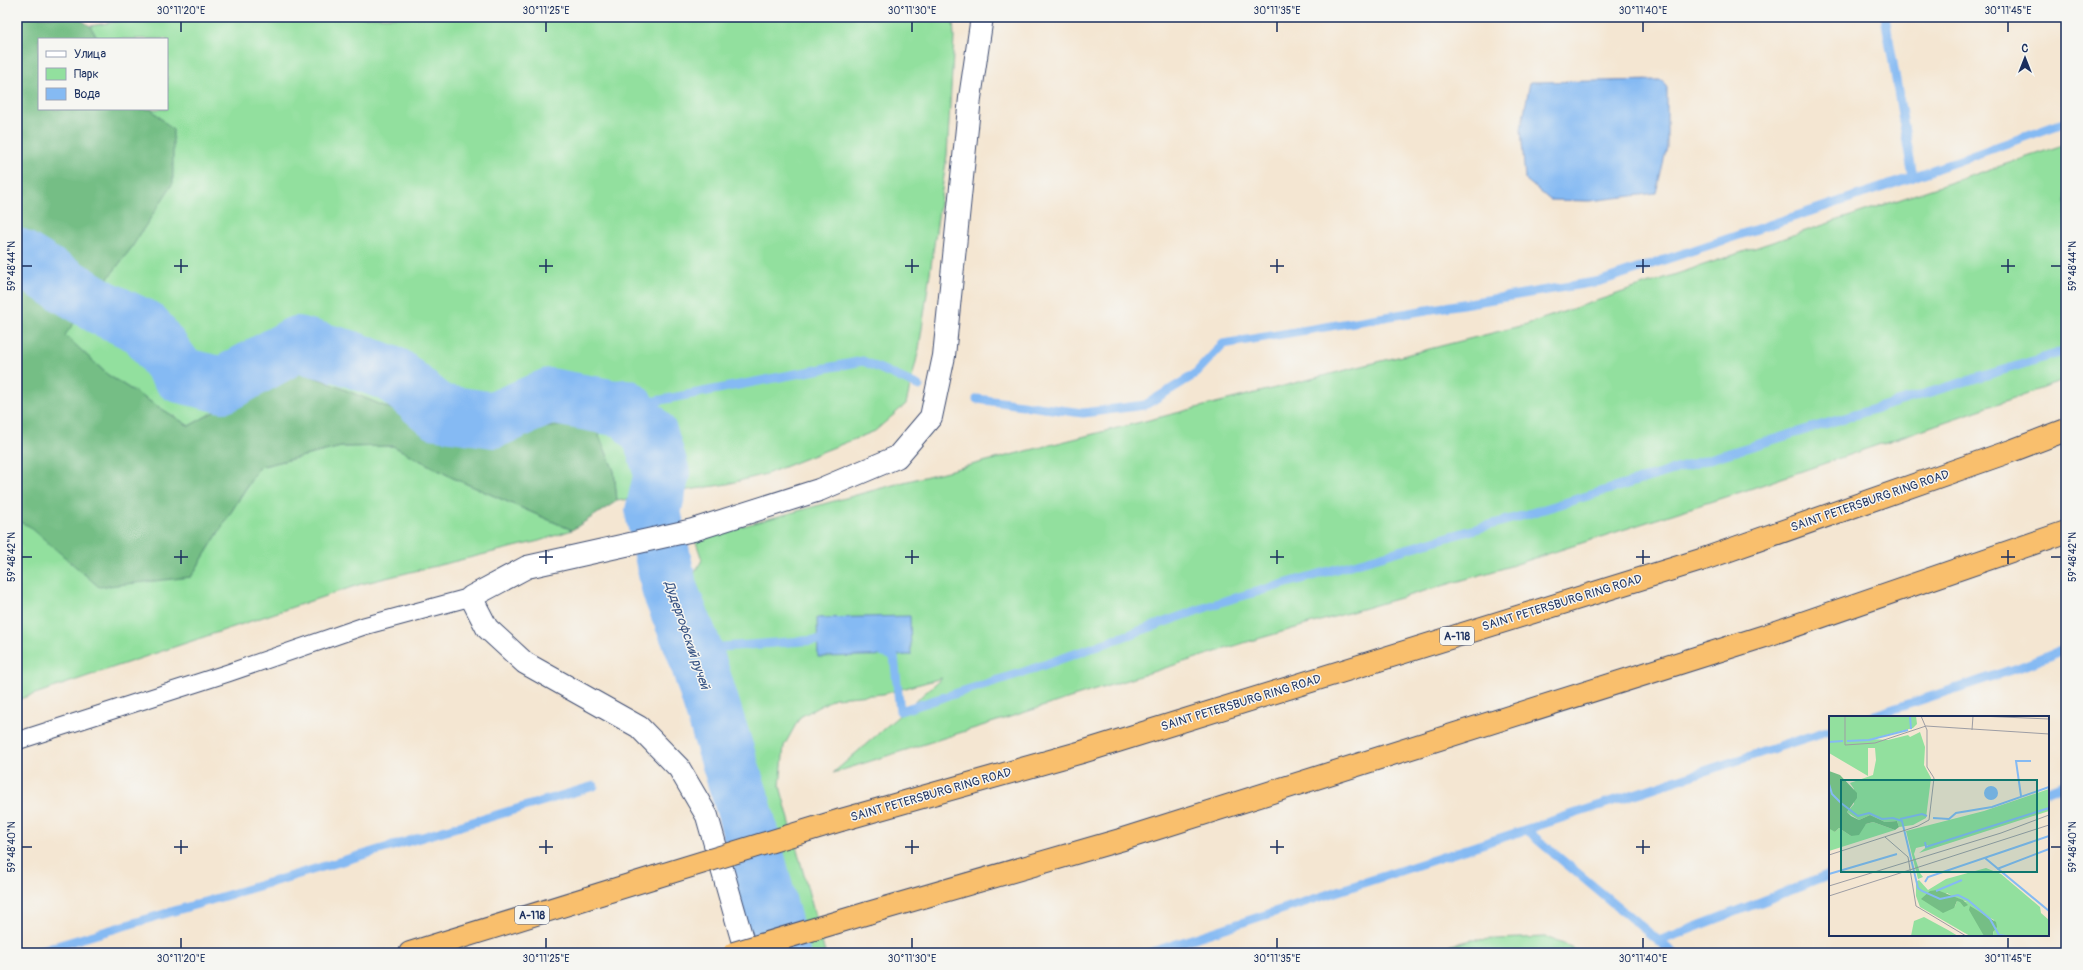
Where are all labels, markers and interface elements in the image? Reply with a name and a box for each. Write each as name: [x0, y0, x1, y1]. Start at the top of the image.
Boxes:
text: 30°11'20"E: [157, 5, 205, 17]
text: 30°11'25"E: [523, 5, 569, 17]
text: 30°11'30"E: [888, 5, 936, 17]
text: 30°11'35"E: [1254, 5, 1300, 17]
text: 30°11'40"E: [1619, 5, 1667, 17]
text: 30°11'45"E: [1984, 5, 2032, 17]
legend: [38, 38, 168, 110]
north arrow: [2005, 38, 2045, 78]
text: С: [2022, 42, 2029, 55]
text: Улица: [74, 47, 106, 62]
text: Парк: [74, 67, 99, 82]
text: Вода: [74, 87, 100, 102]
text: 59°48'44"N: [6, 241, 18, 291]
text: 59°48'44"N: [2067, 241, 2079, 291]
street label: SAINT PETERSBURG RING ROAD: [1789, 467, 1952, 535]
text: 59°48'42"N: [6, 532, 18, 582]
text: 59°48'42"N: [2067, 532, 2079, 582]
street label: SAINT PETERSBURG RING ROAD: [1480, 571, 1644, 634]
water label: Дудергофский ручей: [661, 578, 714, 693]
road number: А-118: [1440, 627, 1474, 645]
street label: SAINT PETERSBURG RING ROAD: [1159, 671, 1323, 734]
inset map: [1829, 716, 2049, 936]
street label: SAINT PETERSBURG RING ROAD: [849, 765, 1013, 825]
text: 59°48'40"N: [6, 821, 18, 873]
text: 59°48'40"N: [2067, 821, 2079, 873]
road number: А-118: [515, 906, 549, 924]
text: 30°11'20"E: [157, 953, 205, 965]
text: 30°11'25"E: [523, 953, 569, 965]
text: 30°11'30"E: [888, 953, 936, 965]
text: 30°11'35"E: [1254, 953, 1300, 965]
text: 30°11'40"E: [1619, 953, 1667, 965]
text: 30°11'45"E: [1984, 953, 2032, 965]

